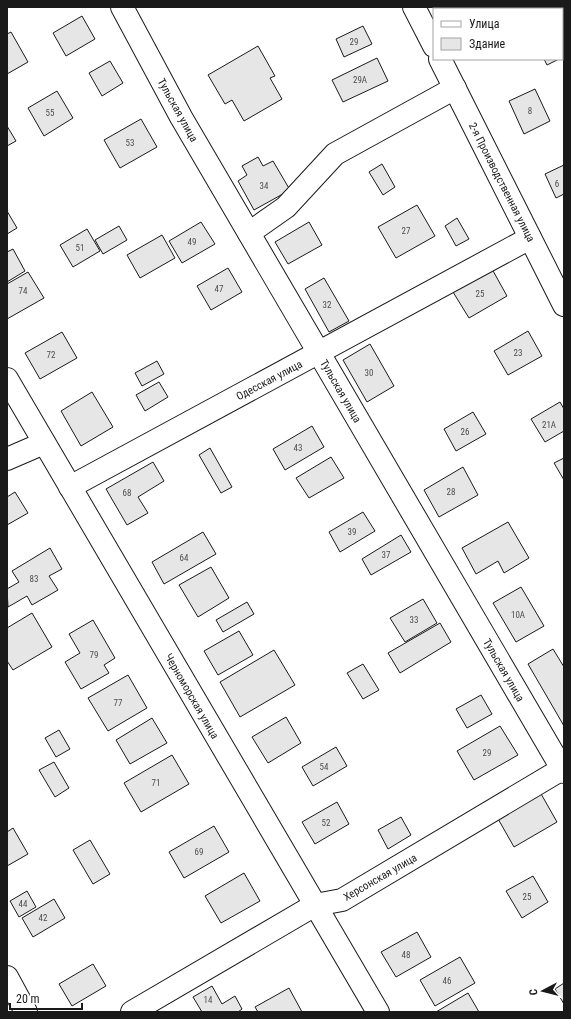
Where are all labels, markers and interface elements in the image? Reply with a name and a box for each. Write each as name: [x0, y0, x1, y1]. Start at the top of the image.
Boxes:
legend: [433, 8, 563, 60]
text: Улица: [469, 17, 500, 31]
house number: 29: [350, 37, 358, 47]
text: Здание: [469, 37, 506, 51]
house number: 29А: [353, 75, 367, 85]
street label: Тульская улица: [155, 76, 200, 144]
house number: 8: [528, 106, 532, 116]
house number: 55: [46, 108, 55, 118]
street label: 2-я Производственная улица: [466, 120, 537, 244]
house number: 53: [126, 138, 134, 148]
house number: 6: [555, 179, 559, 189]
house number: 34: [260, 181, 269, 191]
house number: 27: [402, 226, 411, 236]
house number: 49: [188, 237, 196, 247]
house number: 51: [76, 243, 84, 253]
house number: 47: [215, 284, 224, 294]
house number: 74: [19, 286, 28, 296]
house number: 25: [476, 289, 485, 299]
house number: 32: [323, 300, 332, 310]
house number: 23: [514, 348, 522, 358]
house number: 72: [47, 350, 56, 360]
street label: Тульская улица: [317, 357, 364, 425]
street label: Одесская улица: [234, 358, 304, 403]
house number: 30: [365, 368, 373, 378]
house number: 21А: [542, 420, 556, 430]
house number: 26: [461, 427, 469, 437]
house number: 43: [294, 443, 302, 453]
house number: 28: [447, 487, 455, 497]
house number: 68: [123, 488, 131, 498]
house number: 39: [348, 527, 356, 537]
house number: 37: [382, 550, 391, 560]
house number: 64: [180, 553, 189, 563]
house number: 83: [30, 574, 38, 584]
house number: 10А: [511, 610, 525, 620]
house number: 33: [410, 615, 418, 625]
street label: Тульская улица: [480, 636, 527, 704]
house number: 79: [90, 650, 98, 660]
street label: Черноморская улица: [162, 651, 221, 741]
house number: 77: [114, 698, 123, 708]
house number: 29: [483, 748, 491, 758]
house number: 54: [320, 762, 329, 772]
house number: 71: [152, 778, 160, 788]
house number: 52: [322, 818, 331, 828]
house number: 69: [195, 847, 203, 857]
street label: Херсонская улица: [341, 851, 419, 904]
house number: 25: [523, 892, 532, 902]
house number: 44: [19, 899, 28, 909]
house number: 42: [39, 913, 48, 923]
house number: 48: [402, 950, 410, 960]
north arrow: [523, 971, 563, 1011]
house number: 46: [443, 976, 451, 986]
scale bar: [10, 985, 82, 1011]
text: С: [527, 988, 540, 996]
text: 20 m: [16, 992, 40, 1006]
house number: 14: [204, 995, 213, 1005]

